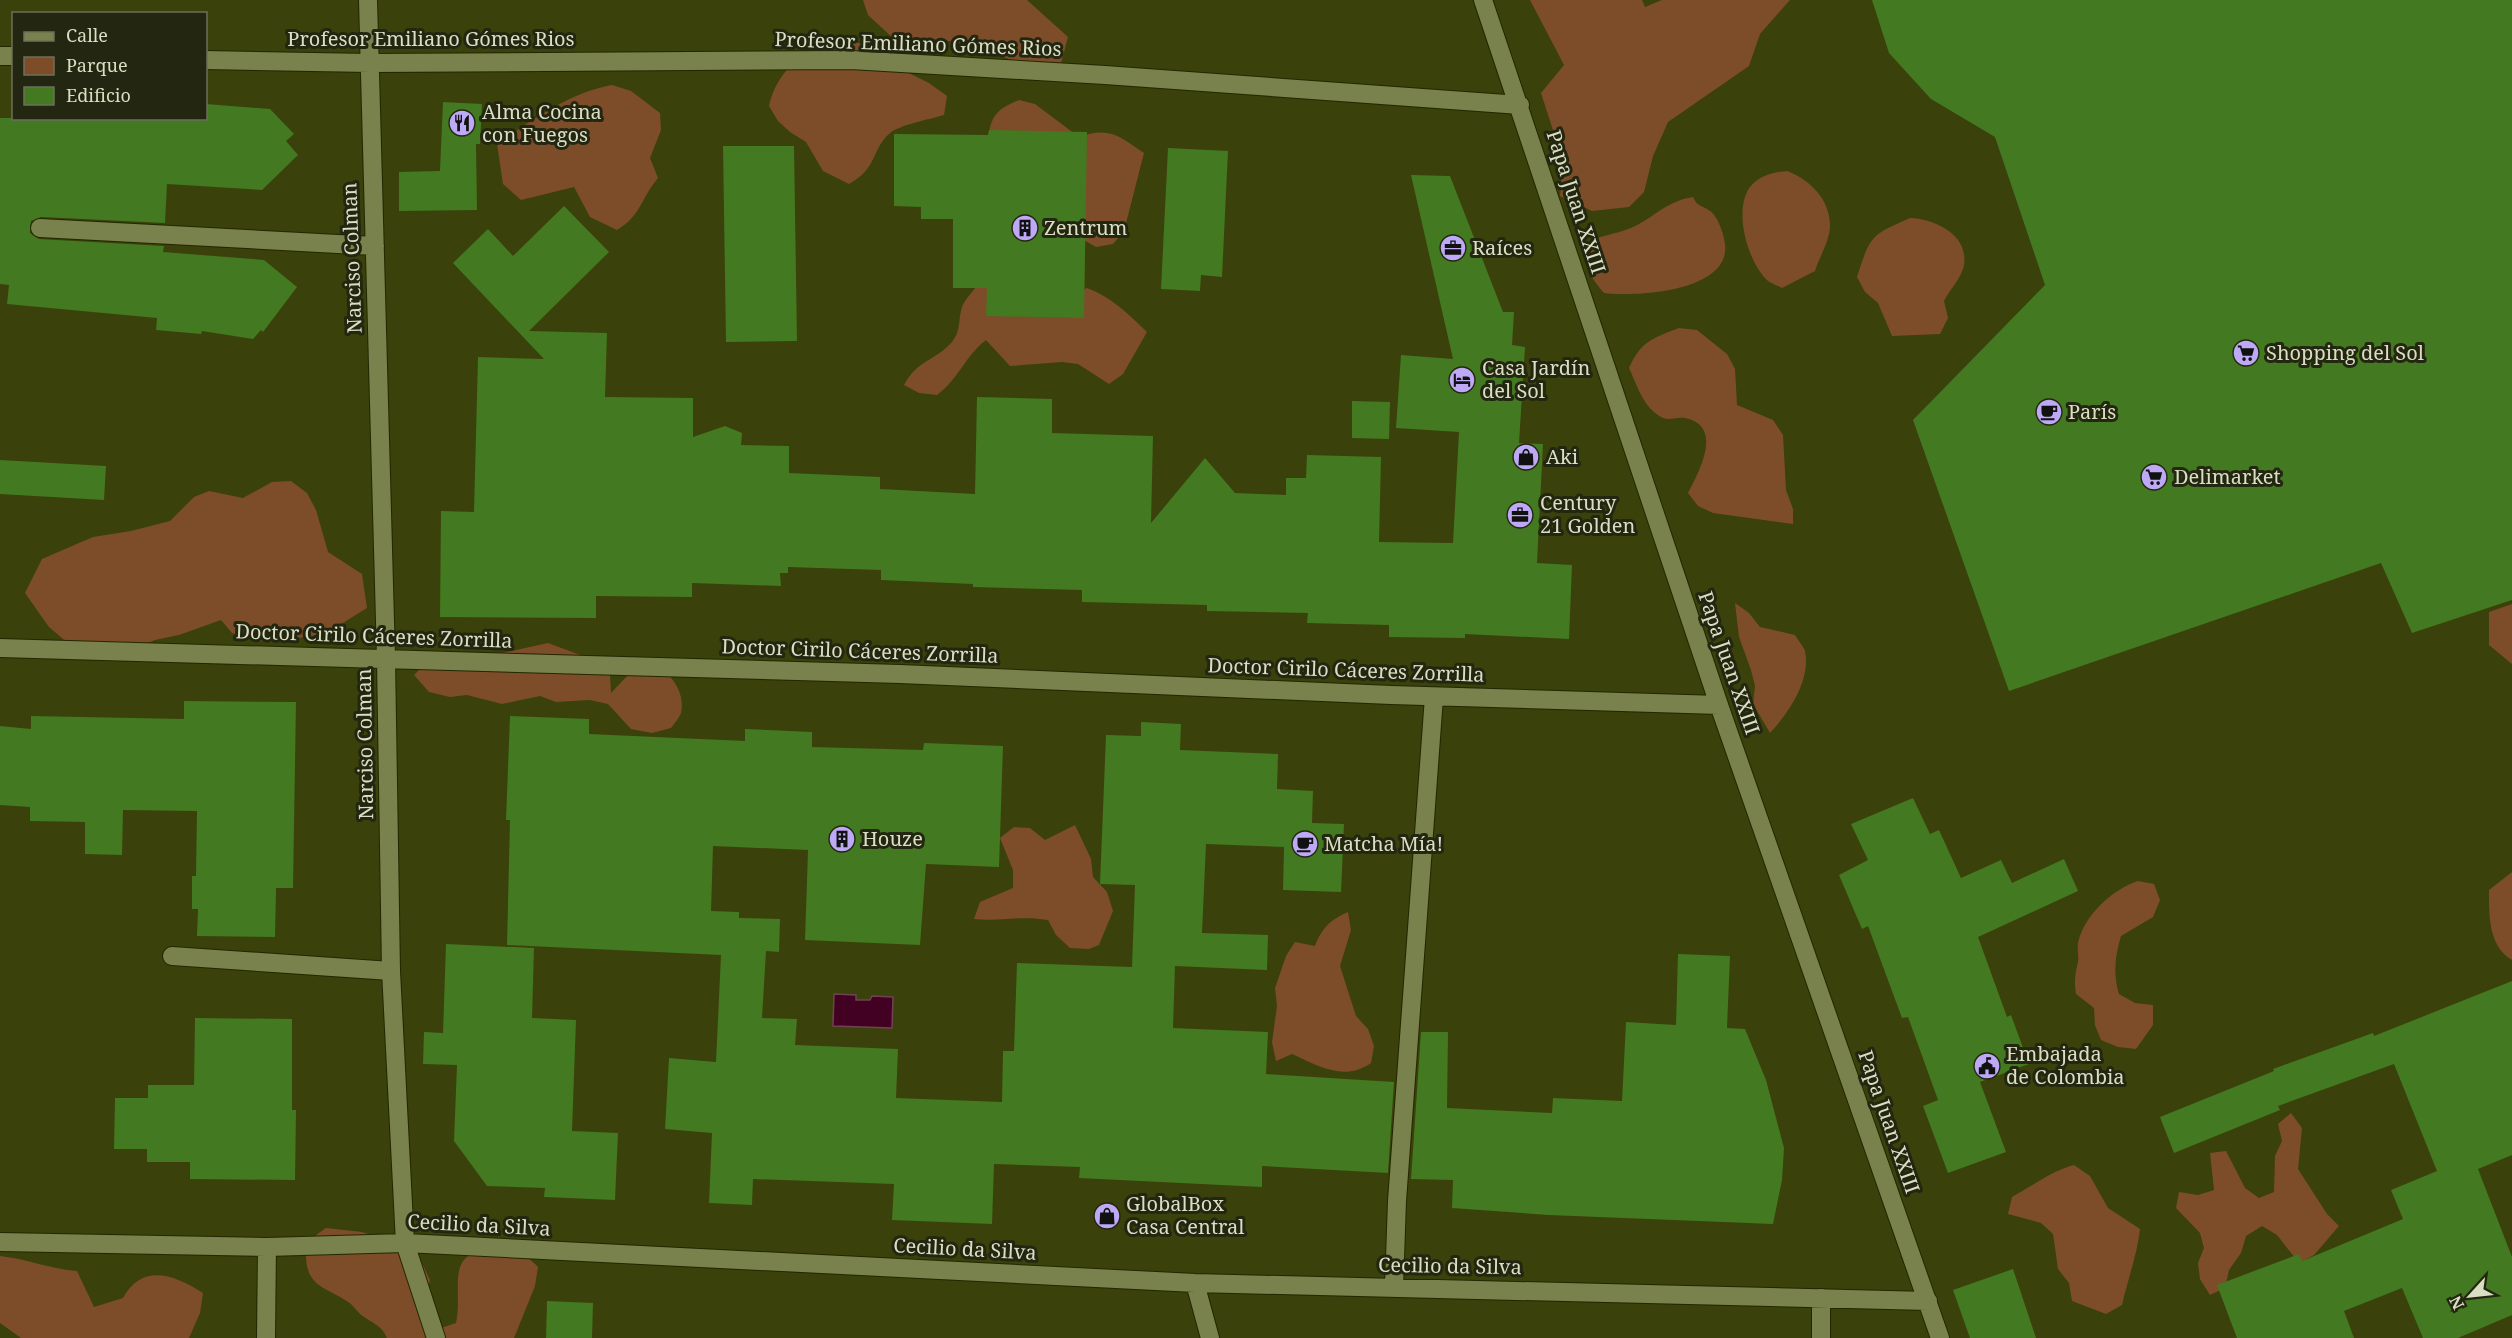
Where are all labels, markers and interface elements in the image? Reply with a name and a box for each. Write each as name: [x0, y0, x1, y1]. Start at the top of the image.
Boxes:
legend: [12, 12, 207, 120]
text: Calle: [66, 23, 108, 47]
street label: Profesor Emiliano Gómes Rios: [287, 25, 575, 52]
street label: Profesor Emiliano Gómes Rios: [774, 25, 1062, 62]
text: Parque: [66, 53, 128, 77]
text: Edificio: [66, 83, 131, 107]
place label: Alma Cocina con Fuegos: [482, 98, 602, 148]
restaurant icon: Alma Cocina con Fuegos: [447, 108, 477, 138]
street label: Papa Juan XXIII: [1541, 126, 1612, 277]
street label: Narciso Colman: [335, 182, 368, 334]
building icon: Zentrum: [1010, 213, 1040, 243]
place label: Zentrum: [1044, 214, 1128, 241]
office icon: Raíces: [1438, 233, 1468, 263]
place label: Raíces: [1472, 234, 1532, 261]
supermarket icon: Shopping del Sol: [2231, 338, 2261, 368]
place label: Shopping del Sol: [2266, 339, 2424, 366]
place label: Casa Jardín del Sol: [1482, 354, 1591, 404]
hotel icon: Casa Jardín del Sol: [1447, 365, 1477, 395]
cafe icon: París: [2034, 397, 2064, 427]
place label: París: [2068, 398, 2116, 425]
shop icon: Aki: [1511, 442, 1541, 472]
place label: Aki: [1546, 443, 1579, 470]
supermarket icon: Delimarket: [2139, 462, 2169, 492]
place label: Delimarket: [2174, 463, 2280, 490]
place label: Century 21 Golden: [1540, 489, 1636, 539]
office icon: Century 21 Golden: [1505, 500, 1535, 530]
street label: Papa Juan XXIII: [1692, 588, 1767, 738]
street label: Doctor Cirilo Cáceres Zorrilla: [235, 617, 513, 654]
street label: Doctor Cirilo Cáceres Zorrilla: [721, 632, 999, 669]
street label: Doctor Cirilo Cáceres Zorrilla: [1207, 651, 1485, 688]
street label: Narciso Colman: [350, 668, 379, 820]
building icon: Houze: [827, 824, 857, 854]
place label: Houze: [862, 825, 923, 852]
cafe icon: Matcha Mía!: [1290, 829, 1320, 859]
place label: Matcha Mía!: [1324, 830, 1443, 857]
place label: Embajada de Colombia: [2006, 1040, 2125, 1090]
street label: Papa Juan XXIII: [1852, 1047, 1927, 1197]
public building icon: Embajada de Colombia: [1972, 1051, 2002, 1081]
place label: GlobalBox Casa Central: [1126, 1190, 1244, 1240]
shop icon: GlobalBox Casa Central: [1092, 1201, 1122, 1231]
street label: Cecilio da Silva: [407, 1207, 551, 1242]
street label: Cecilio da Silva: [893, 1231, 1037, 1266]
street label: Cecilio da Silva: [1378, 1251, 1522, 1280]
north arrow: [2440, 1266, 2500, 1326]
text: N: [2444, 1292, 2469, 1313]

